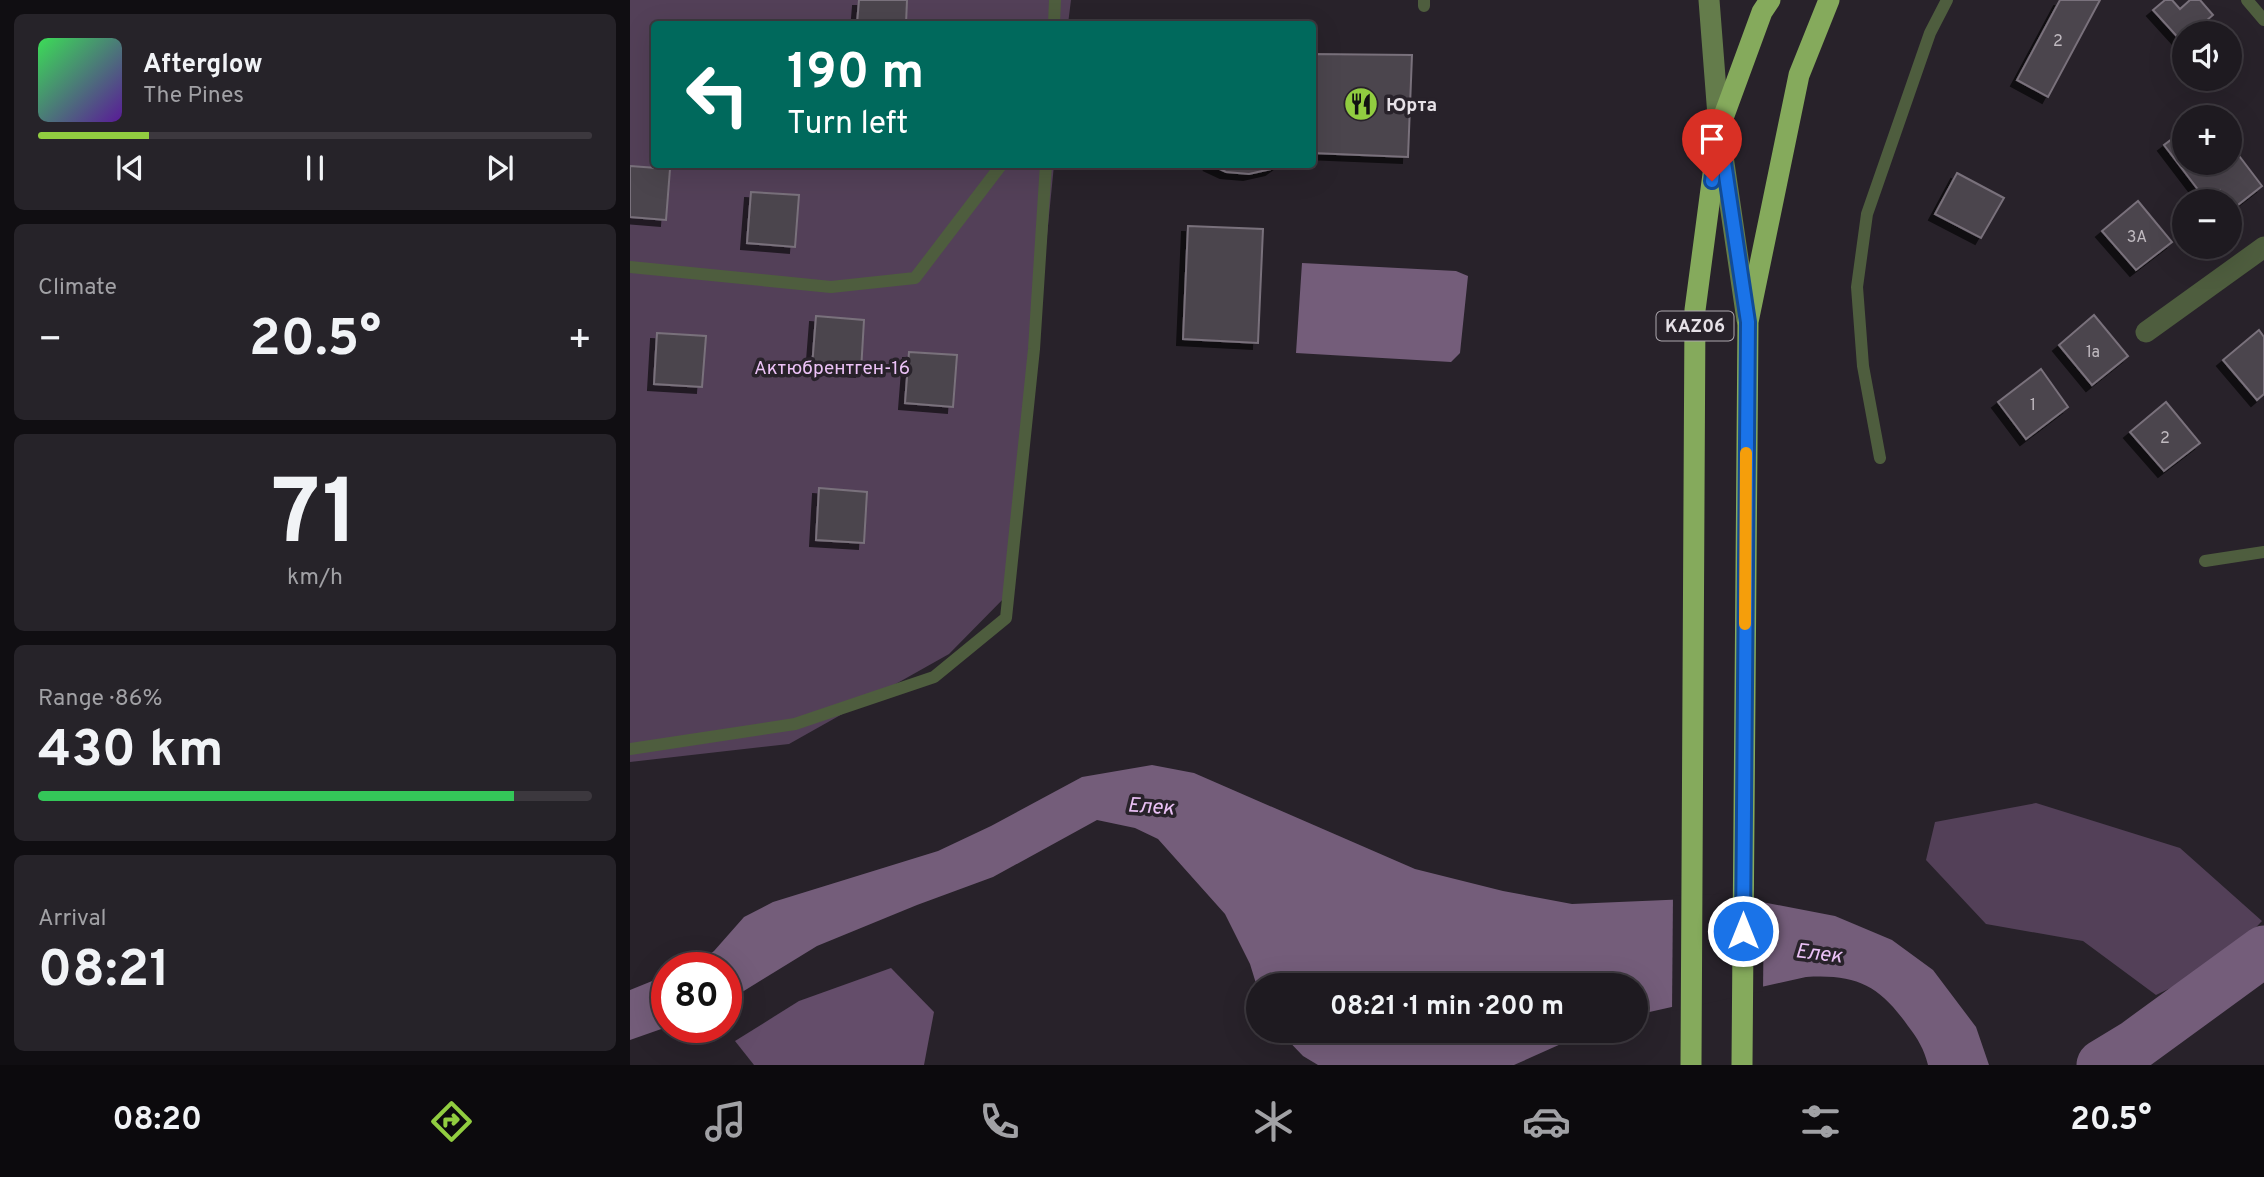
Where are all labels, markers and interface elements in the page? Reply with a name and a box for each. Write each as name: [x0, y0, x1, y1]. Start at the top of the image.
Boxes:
map controls: [2172, 21, 2242, 259]
button: sound: [2172, 21, 2242, 91]
house number: 2: [2053, 32, 2063, 52]
text: 190 m: [787, 44, 924, 106]
text: Afterglow: [143, 49, 263, 82]
icon: left: [672, 49, 763, 140]
text: The Pines: [143, 82, 244, 111]
restaurant icon: Юрта: [1342, 85, 1380, 123]
place label: Юрта: [1386, 94, 1437, 118]
text: Turn left: [787, 105, 908, 145]
button: +: [2172, 105, 2242, 175]
pin: [1682, 109, 1742, 181]
icon: arrive: [1693, 120, 1731, 158]
icon: previous: [111, 149, 149, 187]
icon: pause: [296, 149, 334, 187]
icon: next: [481, 149, 519, 187]
button: −: [2172, 189, 2242, 259]
house number: 3А: [2127, 228, 2147, 248]
text: Climate: [38, 274, 117, 303]
text: 20.5°: [249, 308, 381, 374]
road number: KАZ06: [1656, 312, 1734, 340]
text: −: [38, 317, 63, 366]
text: +: [567, 317, 592, 366]
house number: 1а: [2086, 343, 2100, 363]
park label: Актюбрентген-16: [754, 357, 910, 381]
house number: 1: [2030, 396, 2036, 416]
house number: 2: [2160, 429, 2170, 449]
text: 71: [272, 461, 358, 576]
text: km/h: [287, 564, 343, 593]
text: Range · 86%: [38, 685, 163, 714]
text: 430 km: [38, 719, 224, 785]
water label: Елек: [1126, 792, 1176, 823]
position arrow: [1706, 894, 1780, 968]
text: Arrival: [38, 905, 107, 934]
water label: Елек: [1794, 938, 1845, 971]
text: 08:21: [38, 939, 170, 1005]
speed limit sign: 80: [651, 952, 742, 1043]
text: 08:21 · 1 min · 200 m: [1330, 991, 1564, 1024]
icon: directions: [427, 1097, 476, 1146]
icon: music: [701, 1097, 750, 1146]
icon: phone: [975, 1097, 1024, 1146]
icon: climate: [1249, 1097, 1298, 1146]
icon: car: [1522, 1097, 1571, 1146]
icon: filters: [1796, 1097, 1845, 1146]
text: 08:20: [112, 1101, 202, 1141]
text: 20.5°: [2070, 1101, 2151, 1141]

